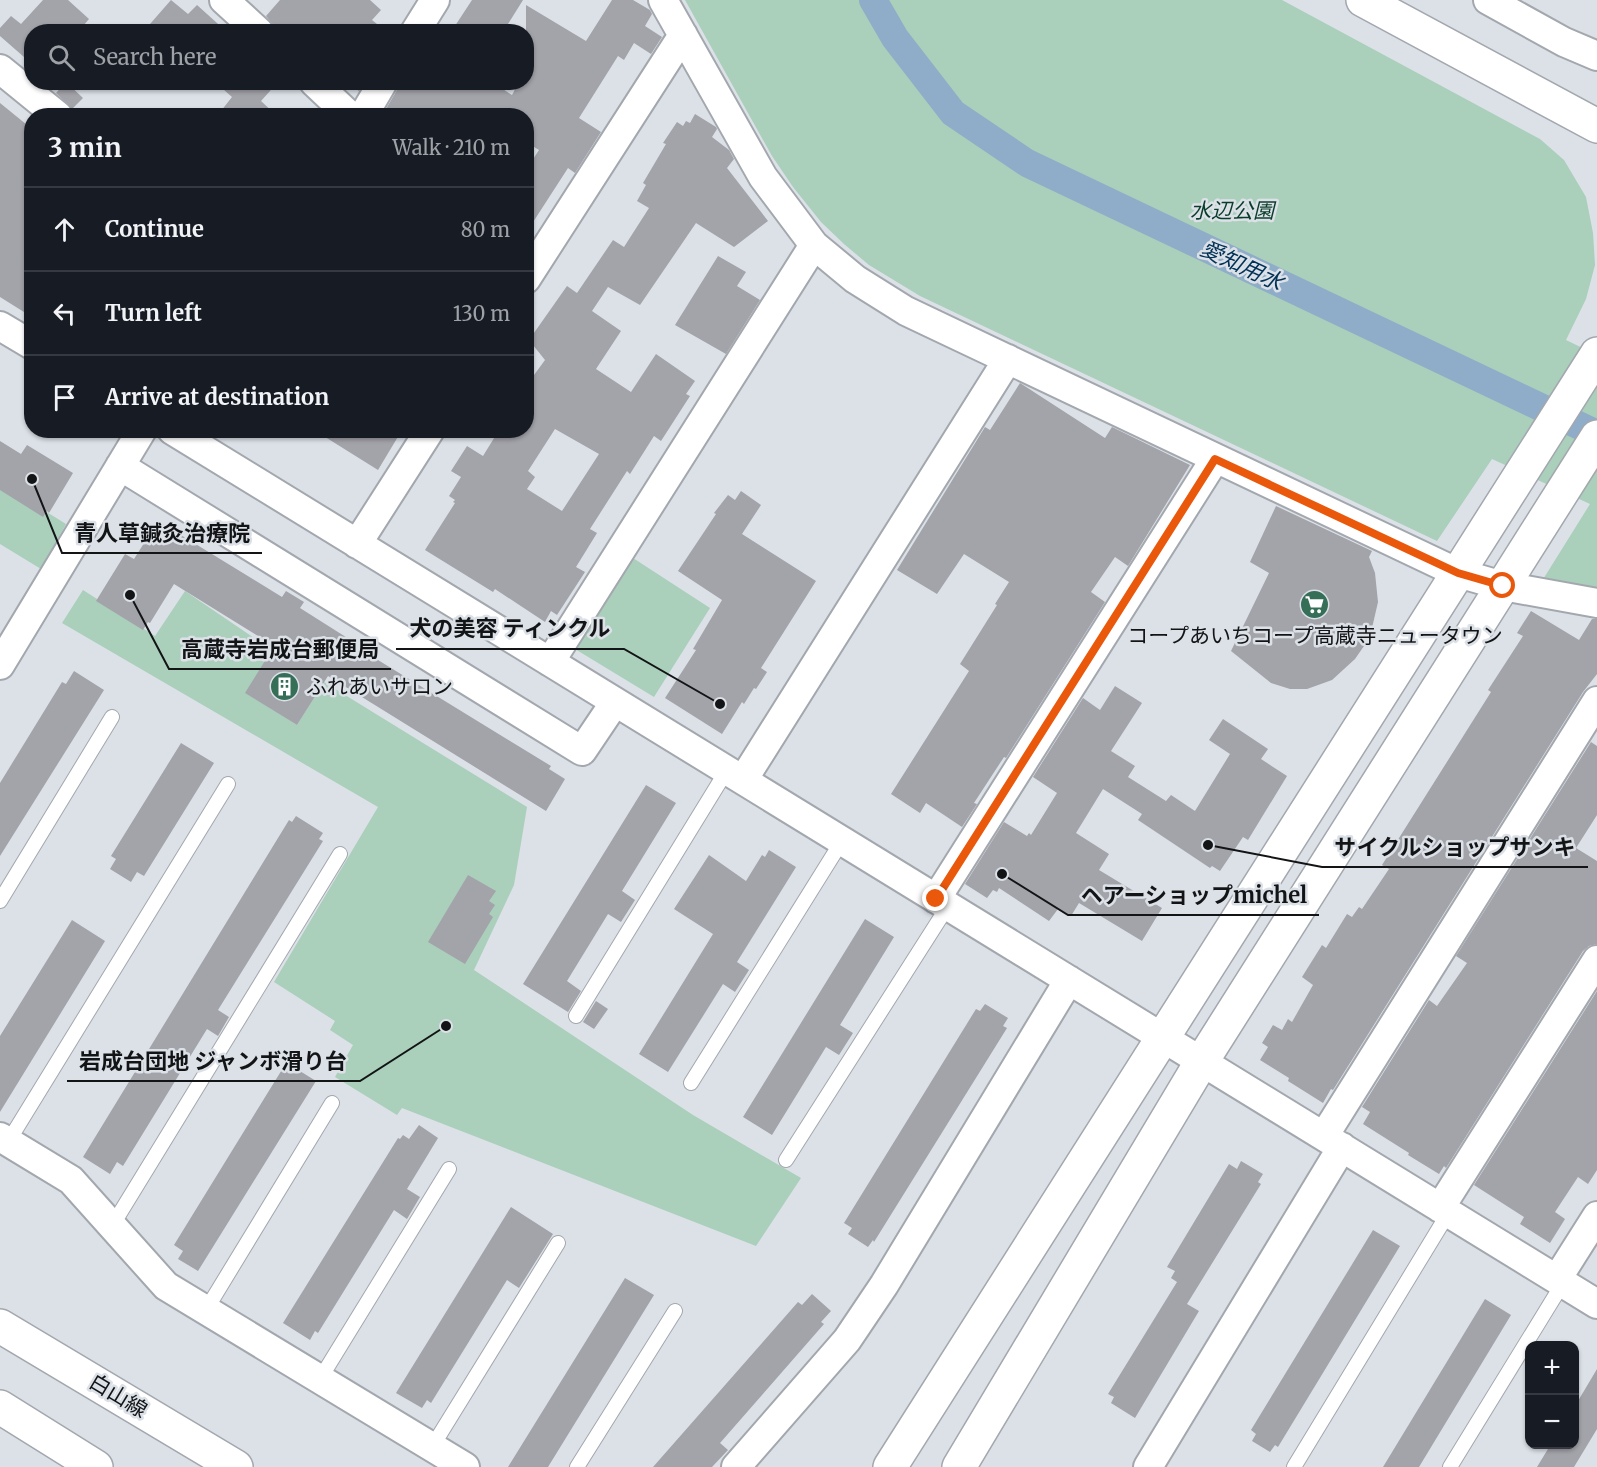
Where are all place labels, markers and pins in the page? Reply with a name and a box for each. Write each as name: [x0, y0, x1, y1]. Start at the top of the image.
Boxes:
callout: 青人草鍼灸治療院: [62, 513, 262, 553]
supermarket icon: コープあいちコープ高蔵寺ニュータウン: [1299, 589, 1331, 621]
callout: 犬の美容 ティンクル: [396, 609, 624, 649]
place label: コープあいちコープ高蔵寺ニュータウン: [1127, 622, 1503, 649]
callout: 高蔵寺岩成台郵便局: [169, 629, 391, 669]
building icon: ふれあいサロン: [269, 671, 301, 703]
place label: ふれあいサロン: [306, 673, 453, 700]
callout: サイクルショップサンキ: [1322, 827, 1588, 867]
callout: ヘアーショップmichel: [1068, 875, 1319, 915]
callout: 岩成台団地 ジャンボ滑り台: [67, 1041, 360, 1081]

